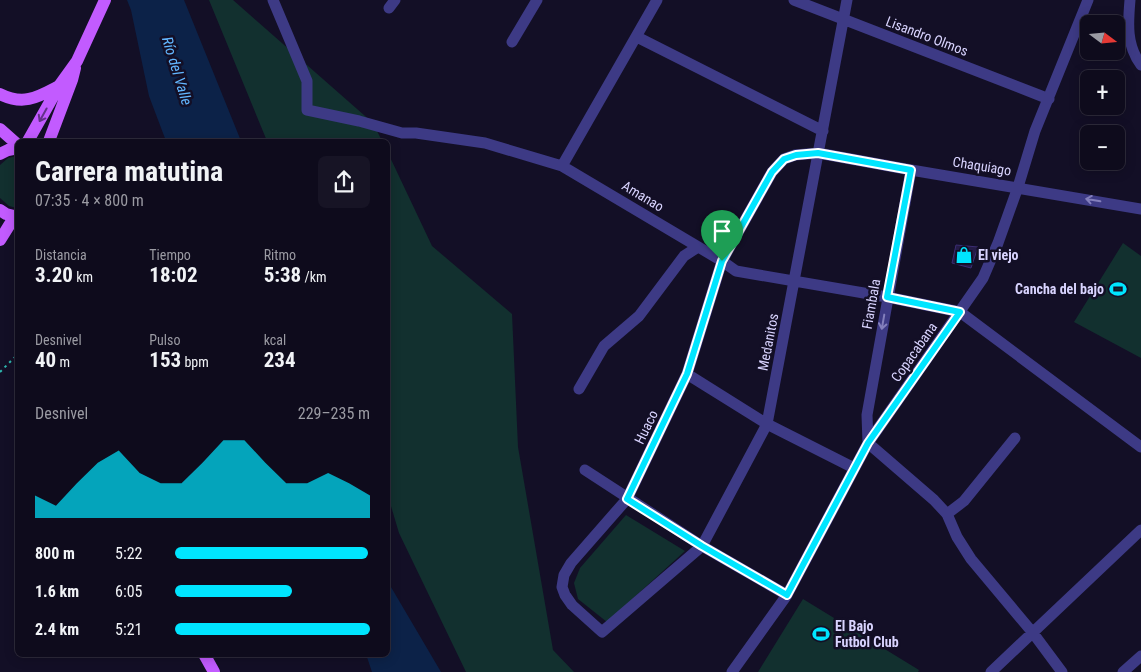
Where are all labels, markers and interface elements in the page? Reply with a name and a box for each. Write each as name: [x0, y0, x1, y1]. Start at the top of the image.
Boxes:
street label: Lisandro Olmos: [884, 13, 970, 59]
north arrow: [1080, 15, 1125, 60]
map controls: [1080, 15, 1125, 170]
water label: Río del Valle: [158, 34, 196, 108]
button: +: [1080, 70, 1125, 115]
one-way arrow: [38, 108, 48, 123]
button: −: [1080, 125, 1125, 170]
street label: Chaquiago: [952, 153, 1012, 179]
text: Carrera matutina: [35, 155, 223, 188]
button: share: [318, 156, 370, 208]
street label: Amanao: [619, 177, 667, 215]
text: 07:35 · 4 × 800 m: [35, 191, 144, 210]
one-way arrow: [1085, 195, 1101, 205]
pin: [701, 210, 743, 261]
icon: arrive: [708, 217, 736, 245]
shop icon: El viejo: [954, 245, 974, 265]
text: Distancia: [35, 247, 87, 263]
text: Tiempo: [149, 247, 191, 263]
text: Ritmo: [264, 247, 296, 263]
place label: El viejo: [978, 247, 1019, 263]
text: 3.20: [35, 263, 73, 287]
text: 18:02: [149, 263, 198, 287]
text: 5:38: [264, 263, 301, 287]
text: km: [73, 269, 93, 285]
text: /km: [301, 269, 327, 285]
street label: Fiambala: [859, 278, 883, 330]
sports icon: Cancha del bajo: [1108, 279, 1128, 299]
place label: Cancha del bajo: [1015, 281, 1104, 297]
street label: Medanitos: [755, 312, 781, 372]
one-way arrow: [878, 313, 888, 329]
street label: Copacabana: [888, 319, 940, 385]
text: Desnivel: [35, 332, 82, 348]
text: Pulso: [149, 332, 180, 348]
text: kcal: [264, 332, 286, 348]
text: 40: [35, 348, 56, 372]
text: 153: [149, 348, 181, 372]
text: 234: [264, 348, 296, 372]
text: m: [56, 354, 70, 370]
text: bpm: [181, 354, 209, 370]
text: Desnivel: [35, 404, 88, 423]
text: 229–235 m: [298, 404, 370, 423]
street label: Huaco: [631, 407, 661, 447]
text: 800 m: [35, 544, 75, 563]
text: 5:22: [115, 544, 142, 563]
text: 1.6 km: [35, 582, 79, 601]
text: 6:05: [115, 582, 142, 601]
place label: El Bajo Futbol Club: [835, 618, 899, 650]
text: 2.4 km: [35, 620, 79, 639]
text: 5:21: [115, 620, 142, 639]
sports icon: El Bajo Futbol Club: [811, 624, 831, 644]

